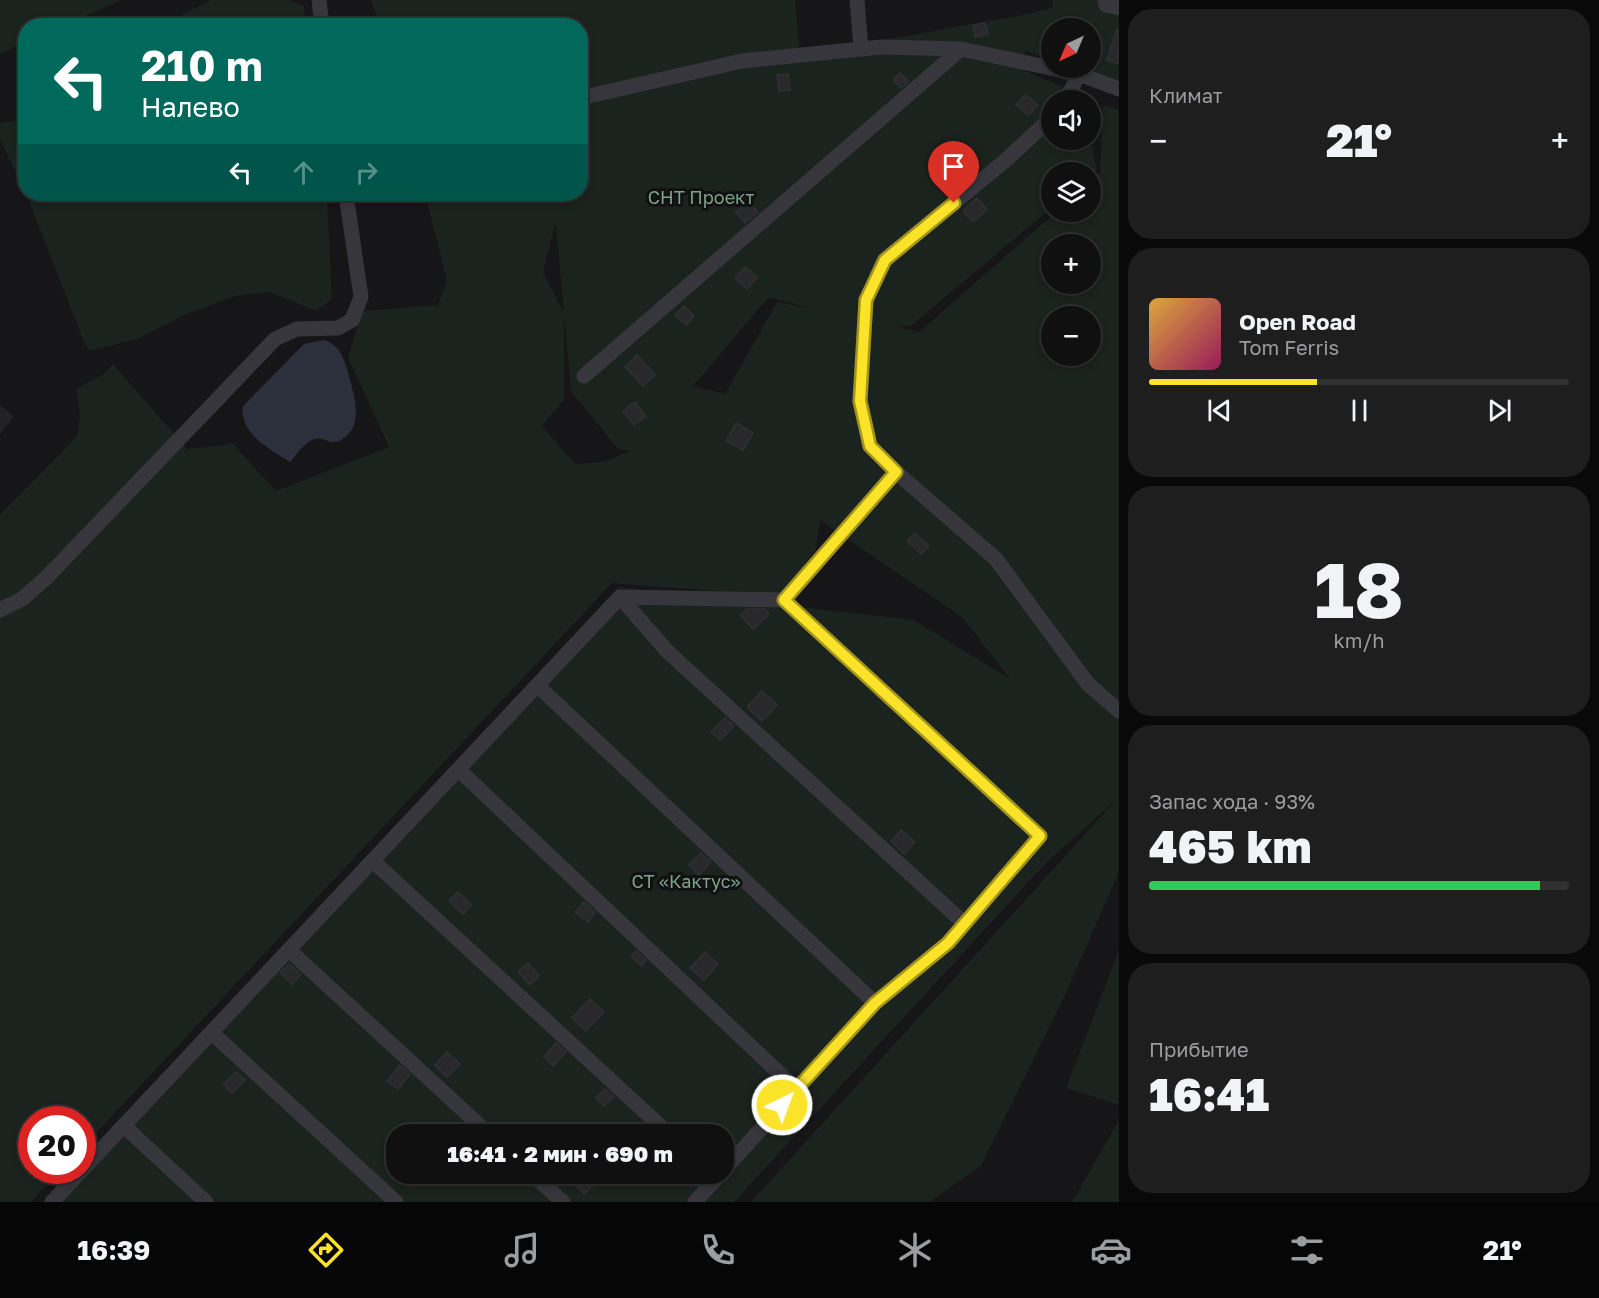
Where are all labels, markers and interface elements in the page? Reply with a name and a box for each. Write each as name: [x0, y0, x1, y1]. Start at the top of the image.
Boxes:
north arrow: [1041, 18, 1101, 78]
map controls: [1041, 18, 1101, 366]
text: 210 m: [141, 40, 263, 90]
icon: left: [42, 42, 120, 120]
text: Климат: [1149, 83, 1223, 107]
button: sound: [1041, 90, 1101, 150]
text: Налево: [141, 91, 240, 123]
text: 21°: [1326, 113, 1392, 167]
text: −: [1149, 121, 1167, 160]
text: +: [1551, 121, 1569, 160]
pin: [928, 141, 979, 203]
icon: arrive: [937, 150, 970, 183]
icon: left: [224, 156, 257, 189]
icon: ahead: [287, 156, 320, 189]
icon: right: [350, 156, 383, 189]
button: layers: [1041, 162, 1101, 222]
park label: СНТ Проект: [648, 186, 754, 208]
button: +: [1041, 234, 1101, 294]
button: −: [1041, 306, 1101, 366]
text: Open Road: [1239, 308, 1356, 335]
text: Tom Ferris: [1239, 335, 1339, 359]
icon: previous: [1203, 394, 1236, 427]
icon: pause: [1343, 394, 1376, 427]
icon: next: [1483, 394, 1516, 427]
text: 18: [1314, 542, 1404, 635]
text: km/h: [1334, 628, 1384, 652]
text: Запас хода · 93%: [1149, 789, 1315, 813]
text: 465 km: [1149, 819, 1312, 873]
park label: СТ «Кактус»: [632, 870, 741, 892]
text: Прибытие: [1149, 1037, 1249, 1061]
text: 16:41: [1149, 1067, 1269, 1121]
position arrow: [750, 1073, 814, 1137]
speed limit sign: 20: [18, 1106, 96, 1184]
text: 16:41 · 2 мин · 690 m: [447, 1140, 673, 1167]
icon: directions: [305, 1229, 347, 1271]
icon: music: [501, 1229, 543, 1271]
icon: phone: [697, 1229, 739, 1271]
icon: climate: [894, 1229, 936, 1271]
icon: car: [1090, 1229, 1132, 1271]
icon: filters: [1286, 1229, 1328, 1271]
text: 16:39: [77, 1234, 150, 1266]
text: 21°: [1483, 1234, 1522, 1266]

